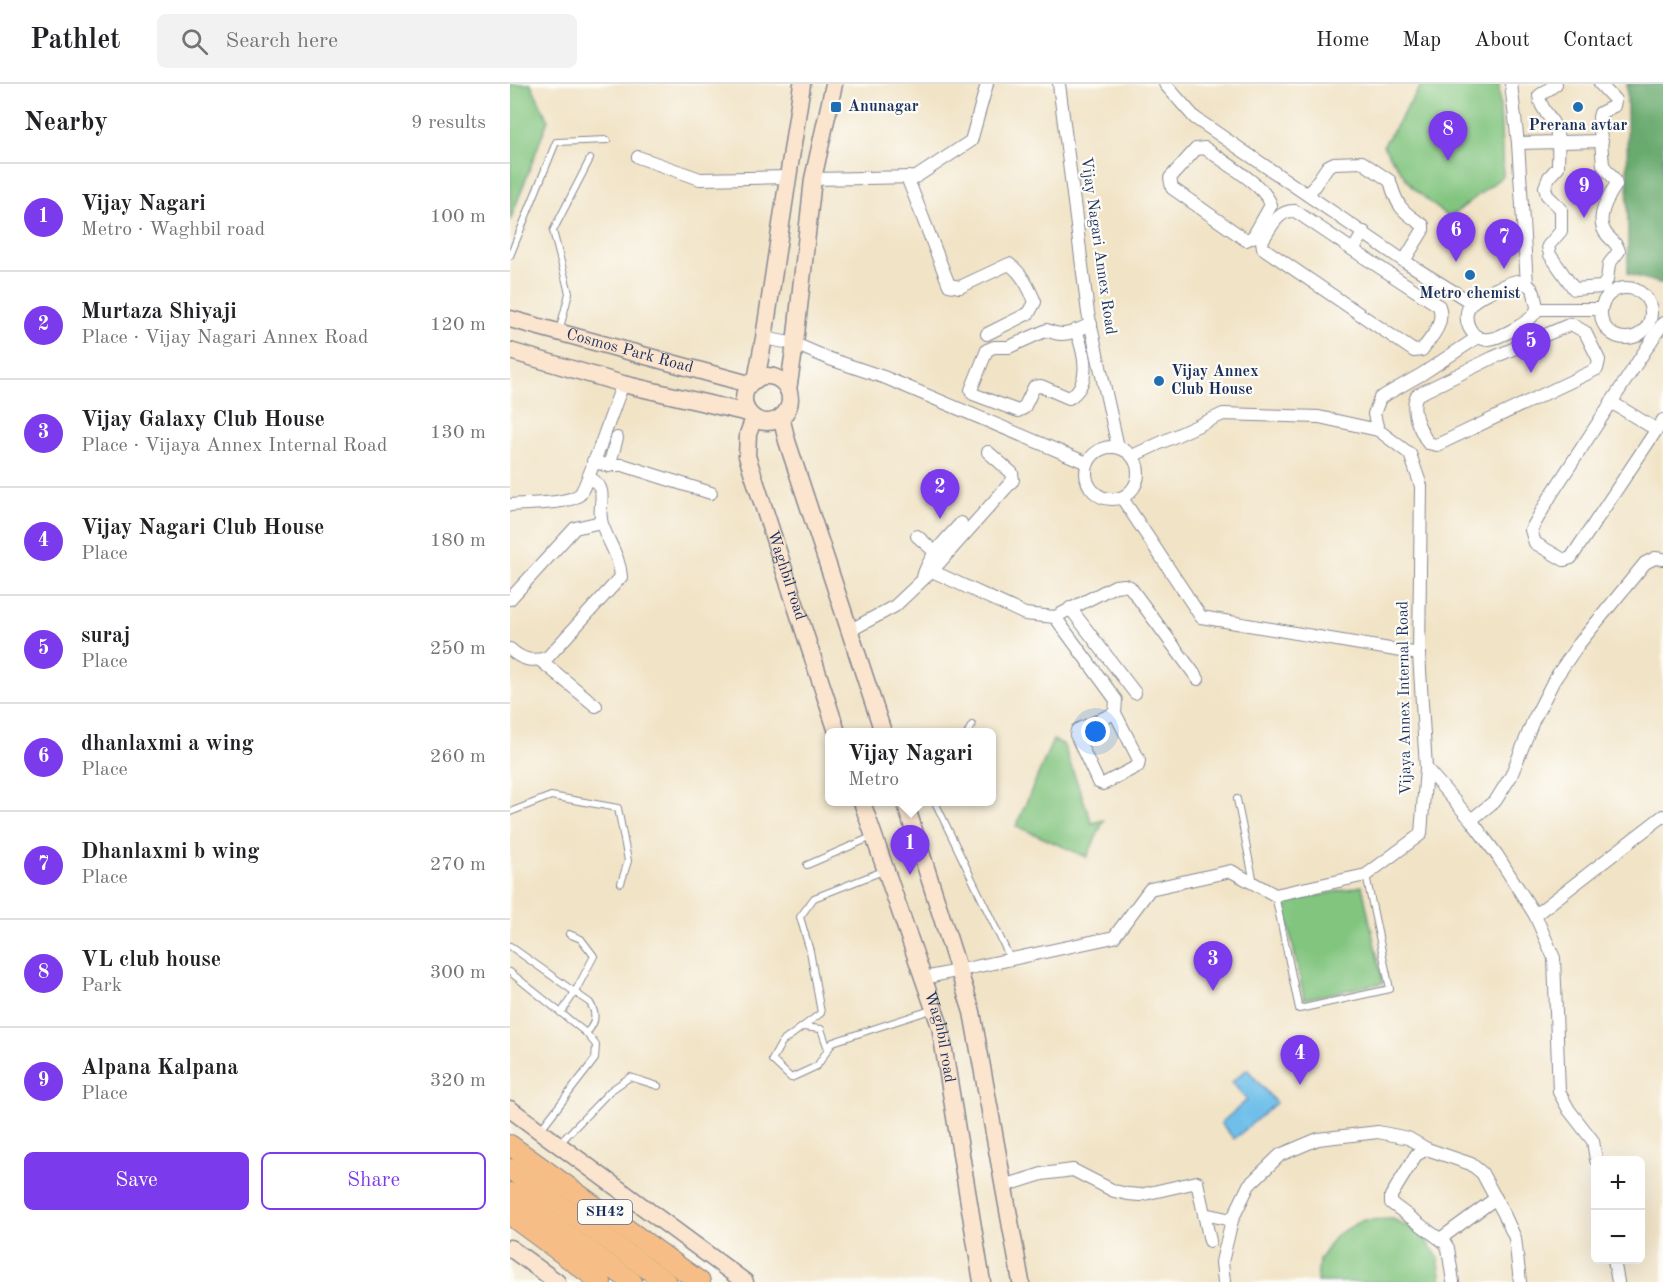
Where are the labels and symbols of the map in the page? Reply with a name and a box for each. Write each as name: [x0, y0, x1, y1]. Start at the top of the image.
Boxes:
place label: Anunagar: [848, 99, 919, 115]
marker: Anunagar: [829, 100, 843, 114]
marker: Prerana avtar: [1571, 100, 1585, 114]
pin: 8: [1428, 112, 1468, 161]
place label: Prerana avtar: [1528, 118, 1628, 134]
street label: Vijay Nagari Annex Road: [1078, 156, 1118, 336]
pin: 9: [1564, 168, 1604, 218]
pin: 6: [1436, 212, 1476, 262]
pin: 7: [1484, 220, 1524, 269]
marker: Metro chemist: [1463, 268, 1477, 282]
place label: Metro chemist: [1419, 286, 1521, 302]
pin: 5: [1512, 324, 1550, 373]
street label: Cosmos Park Road: [564, 327, 695, 376]
place label: Vijay Annex Club House: [1171, 364, 1258, 398]
marker: Vijay Annex Club House: [1152, 374, 1166, 388]
pin: 2: [920, 470, 960, 519]
street label: Waghbil road: [764, 529, 808, 622]
street label: Vijaya Annex Internal Road: [1395, 601, 1415, 795]
your location: [1081, 717, 1110, 746]
pin: 1: [890, 826, 930, 875]
pin: 3: [1194, 942, 1232, 991]
street label: Waghbil road: [921, 990, 957, 1084]
pin: 4: [1280, 1036, 1320, 1085]
road number: SH42: [578, 1200, 632, 1224]

